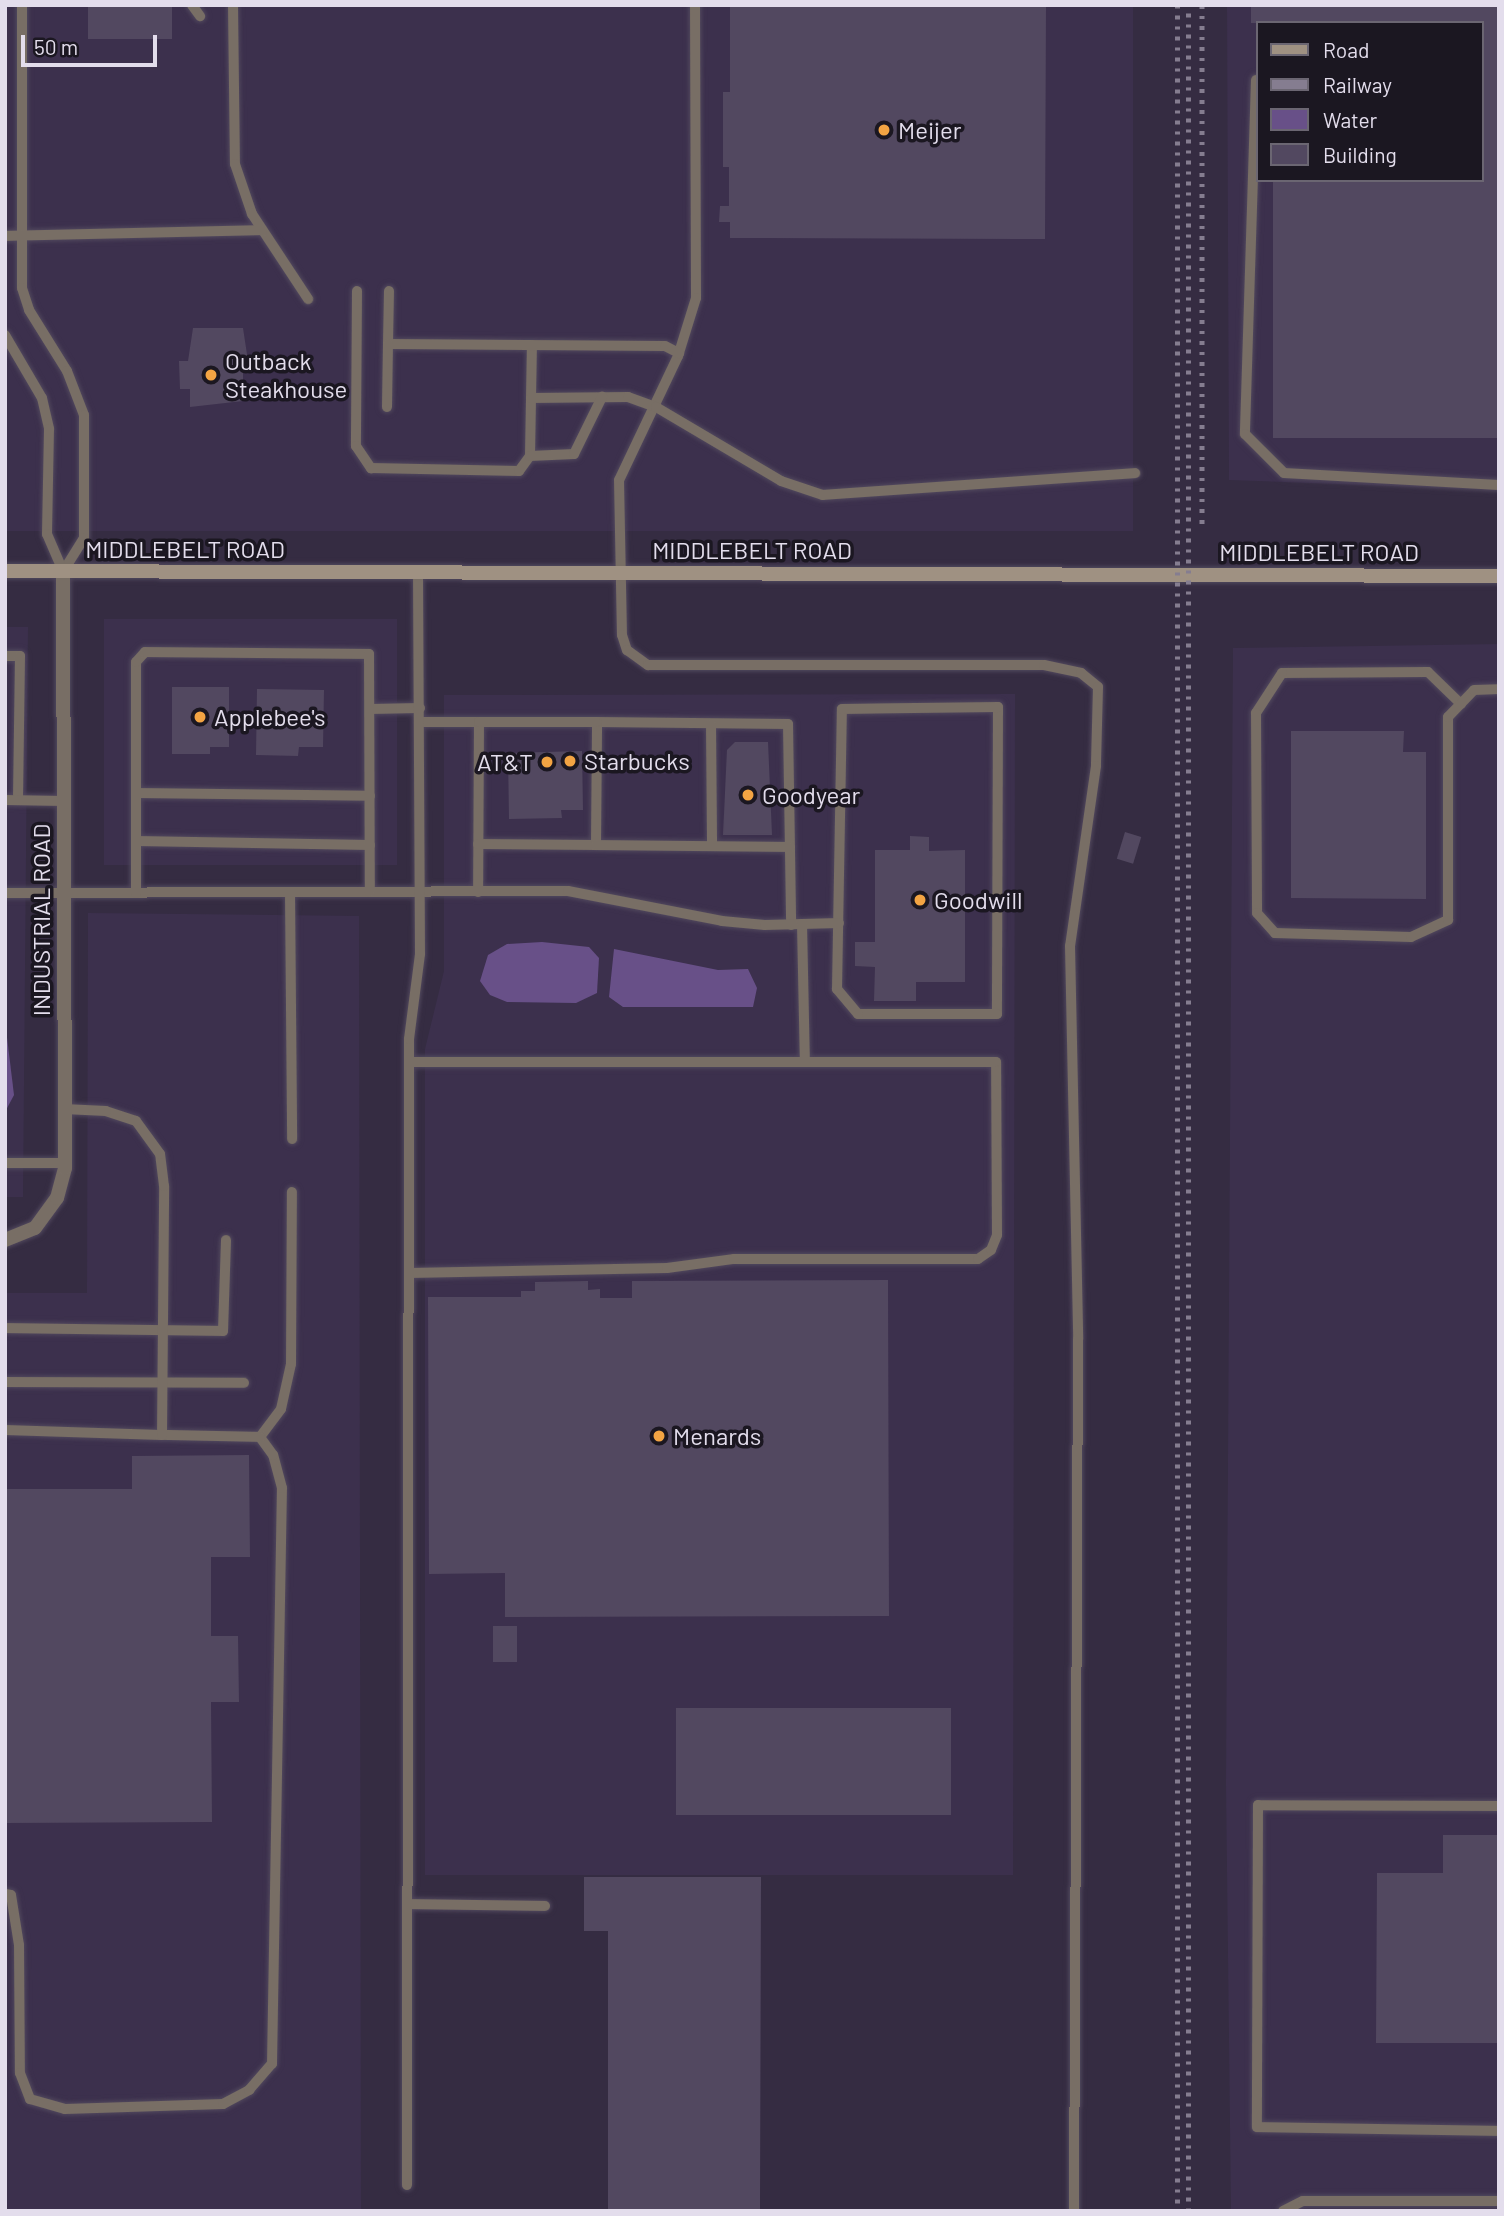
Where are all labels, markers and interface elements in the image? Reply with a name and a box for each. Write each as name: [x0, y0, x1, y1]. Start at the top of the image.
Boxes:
scale bar: [24, 21, 161, 65]
legend: [1256, 21, 1483, 182]
text: 50 m: [34, 34, 78, 59]
text: Road: [1323, 37, 1369, 62]
text: Railway: [1323, 72, 1392, 97]
text: Water: [1323, 107, 1377, 132]
place label: Meijer: [898, 116, 961, 144]
marker: Meijer: [876, 122, 892, 138]
text: Building: [1323, 142, 1397, 167]
place label: Outback Steakhouse: [225, 347, 347, 403]
marker: Outback Steakhouse: [203, 367, 219, 383]
street label: MIDDLEBELT ROAD: [85, 535, 285, 563]
street label: MIDDLEBELT ROAD: [652, 536, 852, 564]
street label: MIDDLEBELT ROAD: [1219, 538, 1419, 566]
place label: Applebee's: [214, 703, 326, 731]
marker: Applebee's: [192, 709, 208, 725]
place label: Starbucks: [584, 747, 690, 775]
place label: AT&T: [477, 748, 533, 776]
marker: Starbucks: [562, 753, 578, 769]
marker: AT&T: [539, 754, 555, 770]
place label: Goodyear: [762, 781, 860, 809]
marker: Goodyear: [740, 787, 756, 803]
street label: INDUSTRIAL ROAD: [27, 824, 55, 1016]
place label: Goodwill: [934, 886, 1022, 914]
marker: Goodwill: [912, 892, 928, 908]
place label: Menards: [673, 1422, 761, 1450]
marker: Menards: [651, 1428, 667, 1444]

